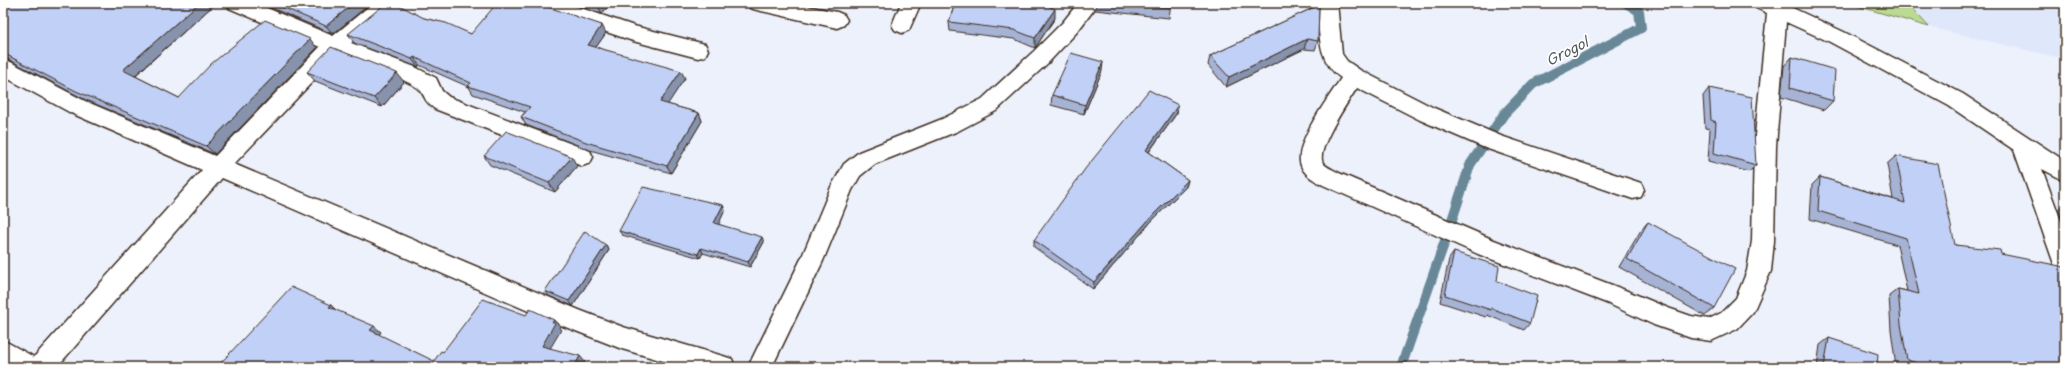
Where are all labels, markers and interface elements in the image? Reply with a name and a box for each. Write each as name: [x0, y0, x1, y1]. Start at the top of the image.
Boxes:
water label: Grogol: [1542, 30, 1594, 71]

